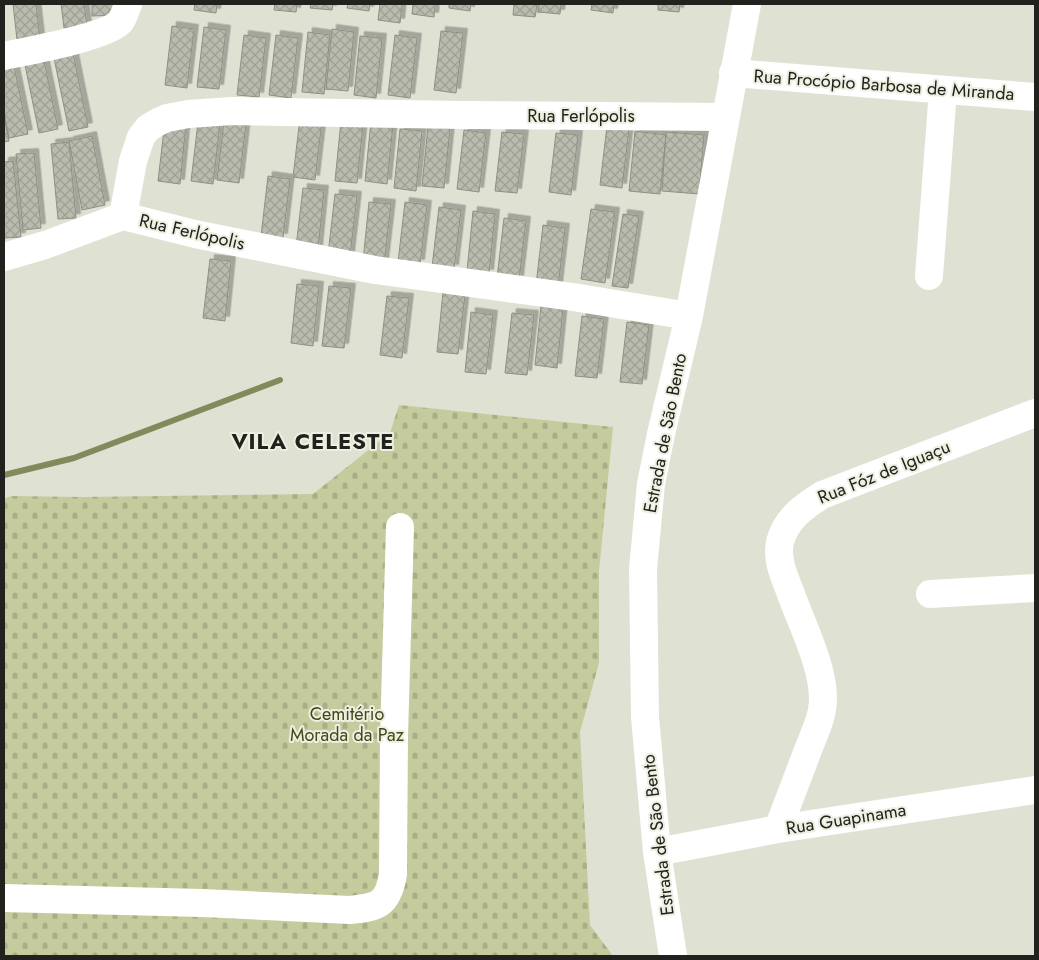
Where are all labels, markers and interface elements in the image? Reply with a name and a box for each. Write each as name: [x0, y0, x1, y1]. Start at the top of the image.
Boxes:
street label: Rua Procópio Barbosa de Miranda: [753, 63, 1015, 107]
street label: Rua Ferlópolis: [527, 103, 635, 129]
street label: Rua Ferlópolis: [137, 207, 247, 257]
street label: Estrada de São Bento: [637, 351, 693, 515]
district label: VILA CELESTE: [230, 425, 395, 457]
street label: Rua Fóz de Iguaçu: [814, 434, 954, 510]
park label: Cemitério Morada da Paz: [290, 701, 405, 748]
street label: Estrada de São Bento: [635, 753, 681, 917]
street label: Rua Guapinama: [784, 797, 908, 841]

